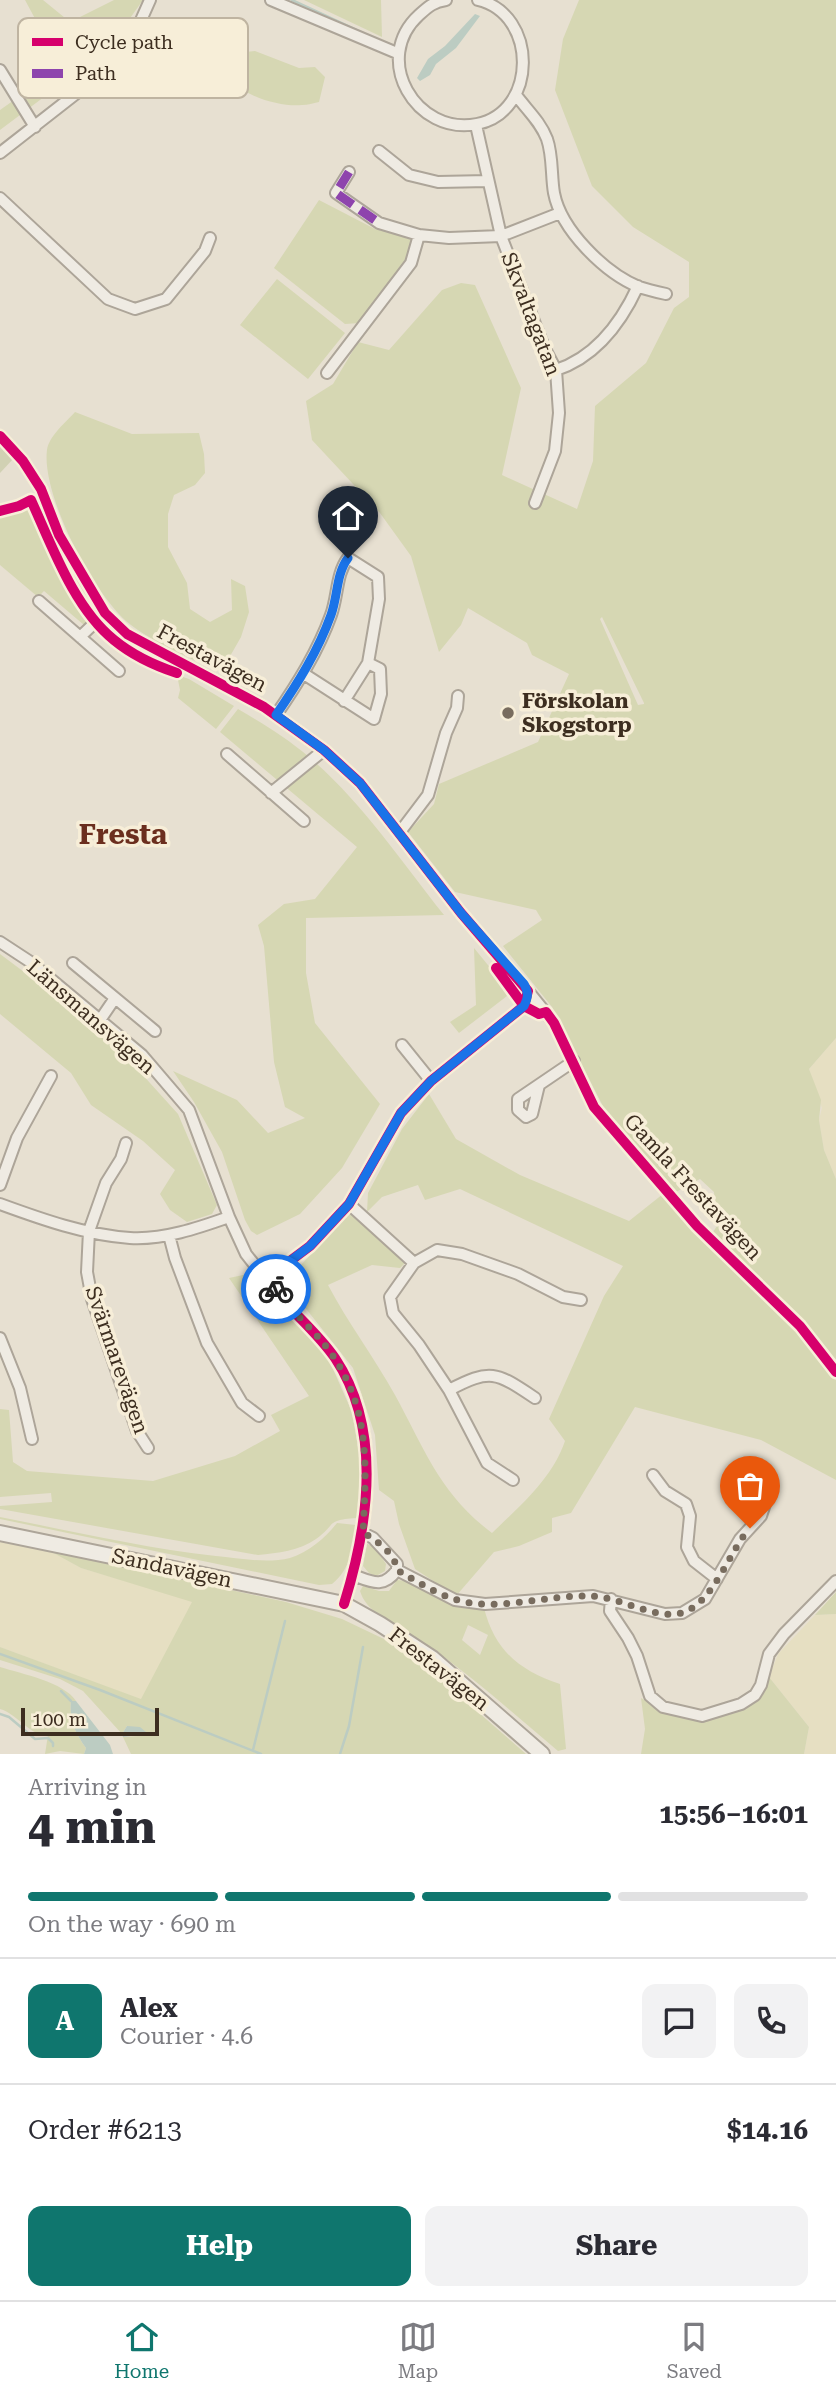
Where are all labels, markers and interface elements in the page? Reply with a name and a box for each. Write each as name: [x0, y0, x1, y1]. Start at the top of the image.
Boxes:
legend: [18, 18, 248, 98]
text: Cycle path: [75, 31, 173, 54]
text: Path: [75, 62, 116, 85]
street label: Skvaltagatan: [496, 249, 566, 380]
pin: [318, 486, 378, 558]
icon: home: [329, 497, 367, 535]
street label: Frestavägen: [153, 619, 271, 697]
place label: Förskolan Skogstorp: [522, 689, 632, 737]
marker: Förskolan Skogstorp: [500, 705, 516, 721]
district label: Fresta: [79, 818, 168, 851]
street label: Länsmansvägen: [22, 955, 160, 1079]
street label: Gamla Frestavägen: [619, 1109, 767, 1265]
courier: [241, 1254, 311, 1324]
icon: bike: [257, 1270, 295, 1308]
street label: Svärmarevägen: [81, 1283, 154, 1437]
pin: [720, 1456, 780, 1528]
icon: bag: [731, 1467, 769, 1505]
street label: Sandavägen: [110, 1544, 235, 1593]
street label: Frestavägen: [384, 1622, 494, 1716]
scale bar: [21, 1705, 159, 1737]
text: 100 m: [32, 1708, 86, 1731]
text: Arriving in: [28, 1774, 147, 1801]
text: 15:56–16:01: [659, 1799, 808, 1829]
text: 4 min: [28, 1800, 156, 1854]
text: On the way · 690 m: [28, 1911, 236, 1938]
button: chat: [642, 1984, 716, 2058]
button: phone: [734, 1984, 808, 2058]
text: Alex: [120, 1993, 178, 2023]
text: A: [56, 2006, 74, 2036]
text: Courier · 4.6: [120, 2023, 253, 2050]
text: Order #6213: [28, 2115, 182, 2145]
text: $14.16: [727, 2115, 808, 2145]
button: Help: [28, 2206, 411, 2286]
button: Share: [425, 2206, 808, 2286]
tab: Home: [114, 2318, 169, 2383]
tab: Map: [398, 2318, 438, 2383]
tab: Saved: [667, 2318, 722, 2383]

